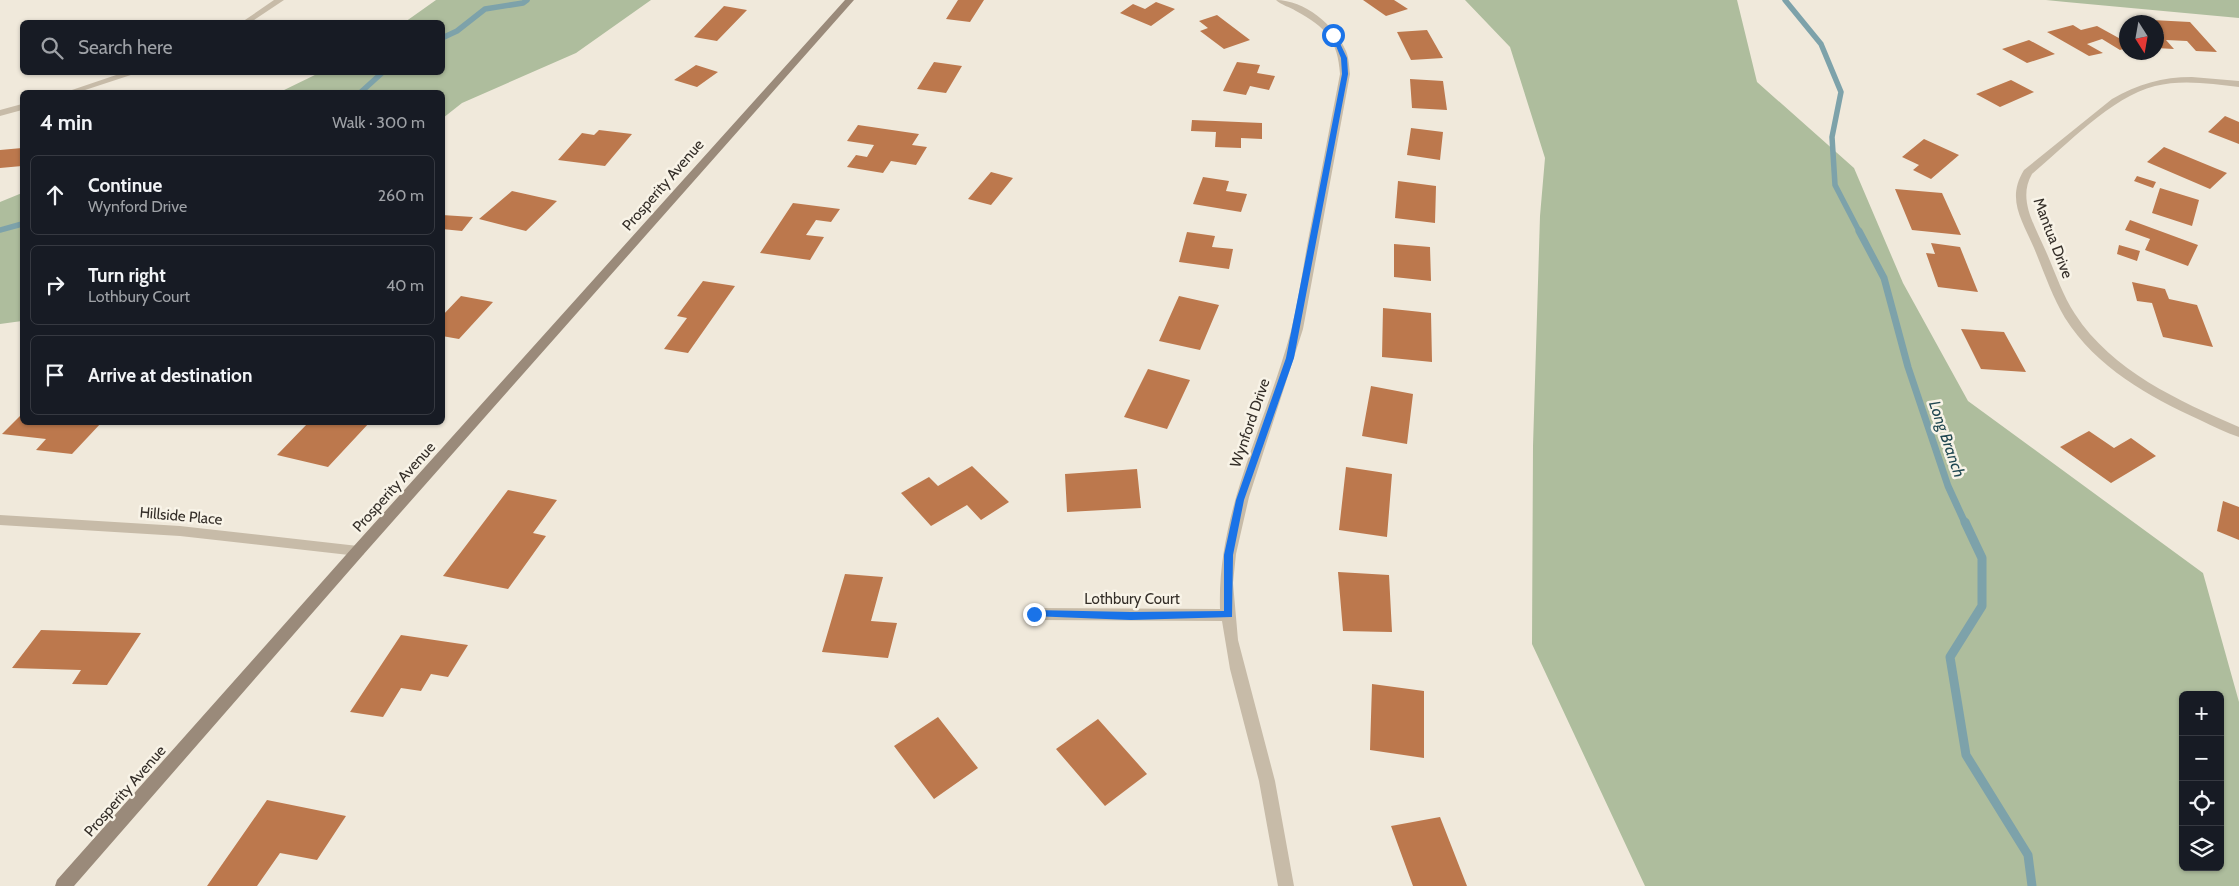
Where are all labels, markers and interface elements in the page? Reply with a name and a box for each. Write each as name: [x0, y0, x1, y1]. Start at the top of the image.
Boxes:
north arrow: [2119, 15, 2164, 60]
search box: [20, 20, 445, 75]
route start: [1322, 24, 1345, 47]
icon: search: [38, 34, 66, 62]
text: Search here: [78, 36, 172, 59]
text: 4 min: [40, 110, 93, 135]
text: Walk · 300 m: [332, 113, 425, 132]
street label: Prosperity Avenue: [618, 135, 708, 234]
text: Continue: [88, 174, 162, 197]
icon: ahead: [41, 181, 69, 209]
text: 260 m: [378, 186, 424, 205]
street label: Mantua Drive: [2029, 195, 2077, 281]
text: Wynford Drive: [88, 197, 187, 216]
text: Turn right: [88, 264, 166, 287]
icon: right: [41, 271, 69, 299]
text: 40 m: [386, 276, 424, 295]
text: Lothbury Court: [88, 287, 190, 306]
icon: arrive: [41, 361, 69, 389]
text: Arrive at destination: [88, 364, 252, 387]
street label: Wynford Drive: [1226, 376, 1274, 470]
water label: Long Branch: [1925, 398, 1969, 480]
street label: Prosperity Avenue: [349, 438, 439, 536]
street label: Hillside Place: [139, 503, 223, 529]
street label: Lothbury Court: [1084, 590, 1180, 608]
route end: [1023, 603, 1046, 626]
map controls: [2179, 691, 2224, 871]
button: +: [2179, 691, 2224, 736]
button: −: [2179, 736, 2224, 781]
street label: Prosperity Avenue: [80, 741, 170, 840]
button: locate: [2179, 781, 2224, 826]
button: layers: [2179, 826, 2224, 871]

